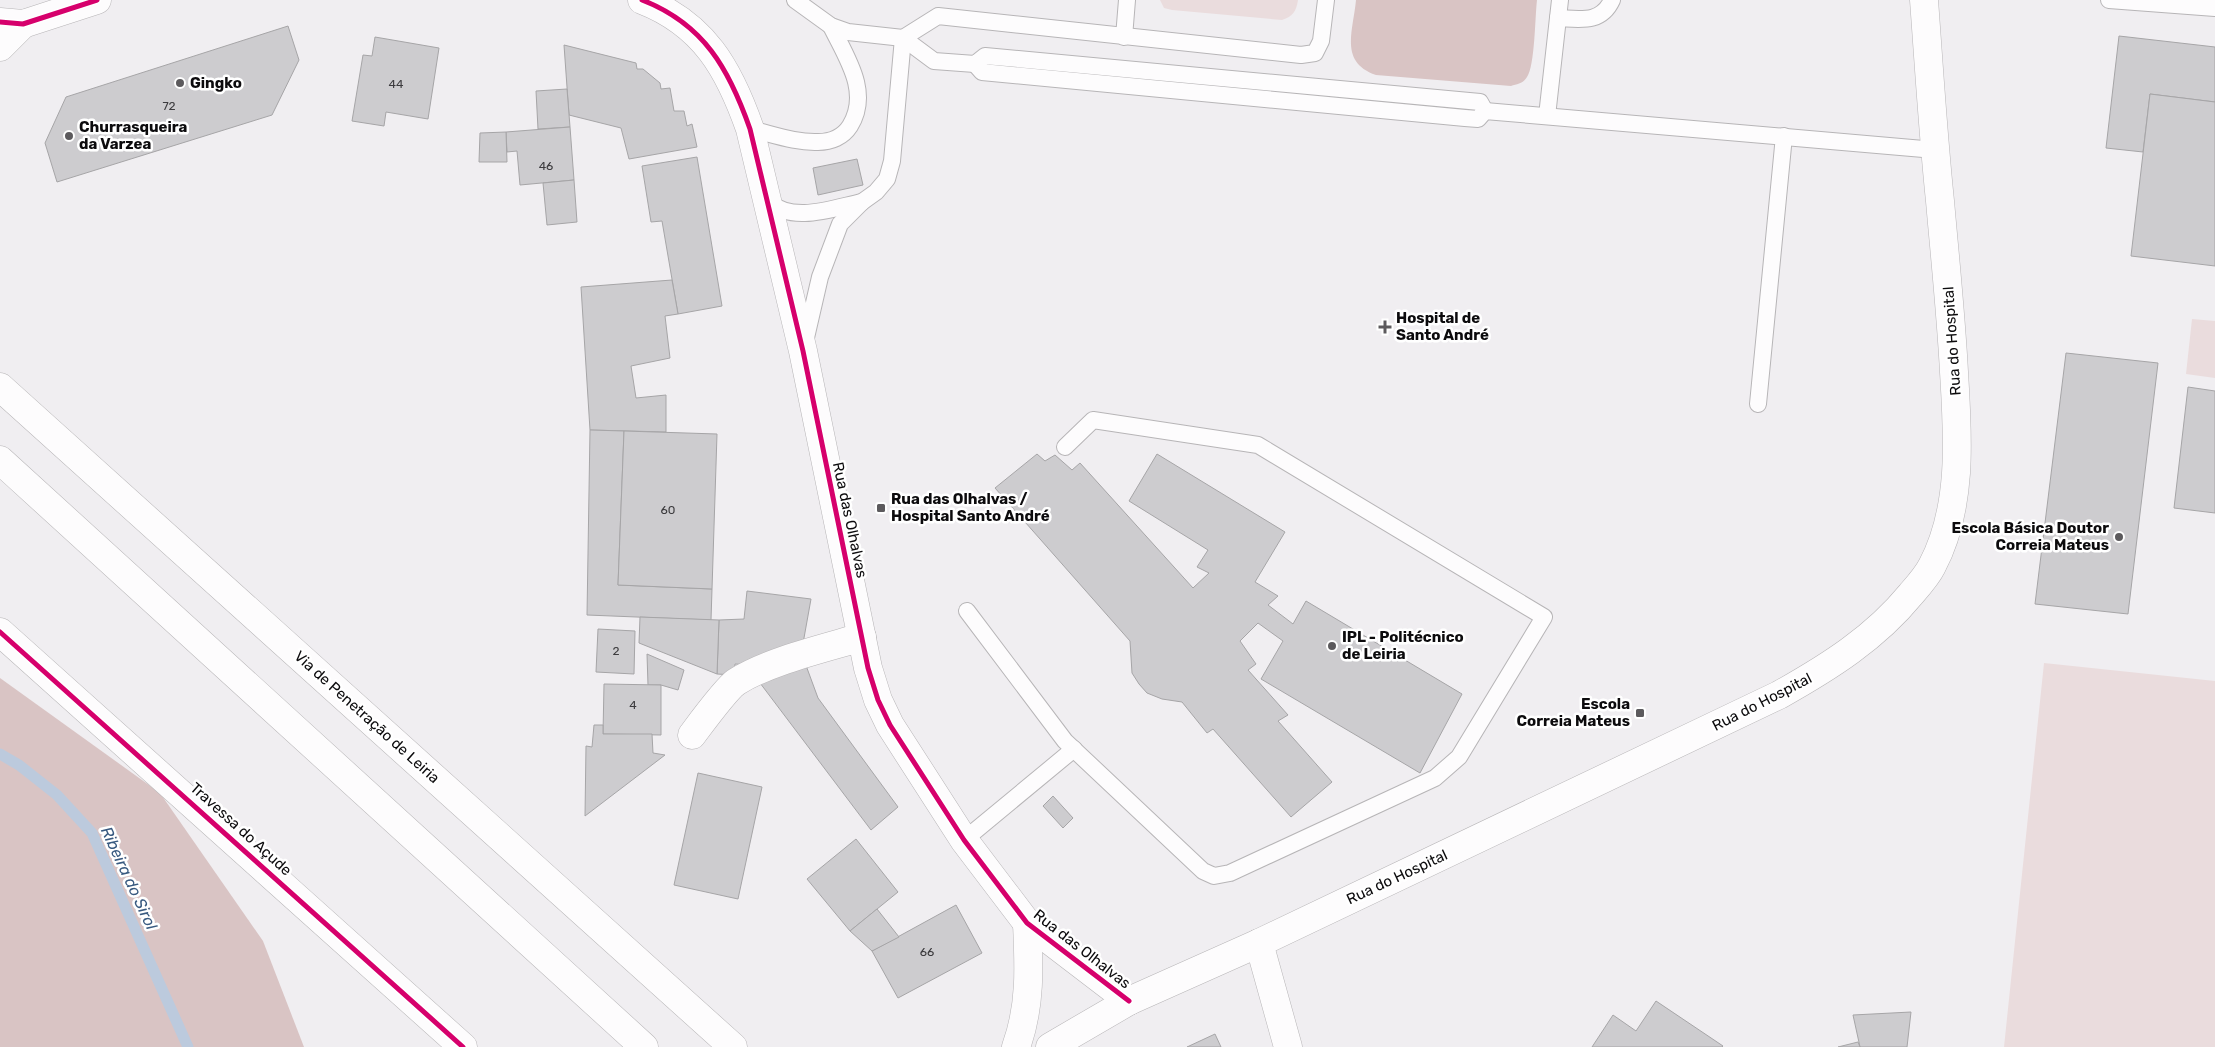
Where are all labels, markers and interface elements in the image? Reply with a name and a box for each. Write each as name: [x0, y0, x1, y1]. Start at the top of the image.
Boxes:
place label: Gingko: [190, 74, 242, 92]
marker: Gingko: [174, 77, 186, 89]
house number: 44: [389, 77, 404, 91]
house number: 72: [162, 99, 176, 113]
place label: Churrasqueira da Varzea: [79, 118, 187, 153]
marker: Churrasqueira da Varzea: [63, 130, 75, 142]
house number: 46: [539, 159, 553, 173]
street label: Rua do Hospital: [1939, 286, 1965, 396]
place label: Hospital de Santo André: [1396, 309, 1489, 344]
marker: Hospital de Santo André: [1378, 320, 1392, 334]
street label: Rua das Olhalvas: [829, 460, 871, 580]
place label: Rua das Olhalvas / Hospital Santo André: [891, 490, 1050, 525]
marker: Rua das Olhalvas / Hospital Santo André: [875, 502, 887, 514]
house number: 60: [661, 503, 675, 517]
place label: Escola Básica Doutor Correia Mateus: [1951, 519, 2109, 554]
marker: Escola Básica Doutor Correia Mateus: [2113, 531, 2125, 543]
place label: IPL - Politécnico de Leiria: [1342, 628, 1464, 663]
marker: IPL - Politécnico de Leiria: [1326, 640, 1338, 652]
house number: 2: [612, 644, 620, 658]
street label: Via de Penetração de Leiria: [291, 647, 443, 787]
street label: Rua do Hospital: [1709, 669, 1815, 735]
place label: Escola Correia Mateus: [1516, 695, 1630, 730]
house number: 4: [629, 698, 637, 712]
marker: Escola Correia Mateus: [1634, 707, 1646, 719]
street label: Travessa do Açude: [187, 779, 295, 879]
water label: Ribeira do Sirol: [97, 823, 162, 934]
street label: Rua do Hospital: [1344, 846, 1450, 908]
street label: Rua das Olhalvas: [1030, 906, 1134, 993]
house number: 66: [920, 945, 934, 959]

